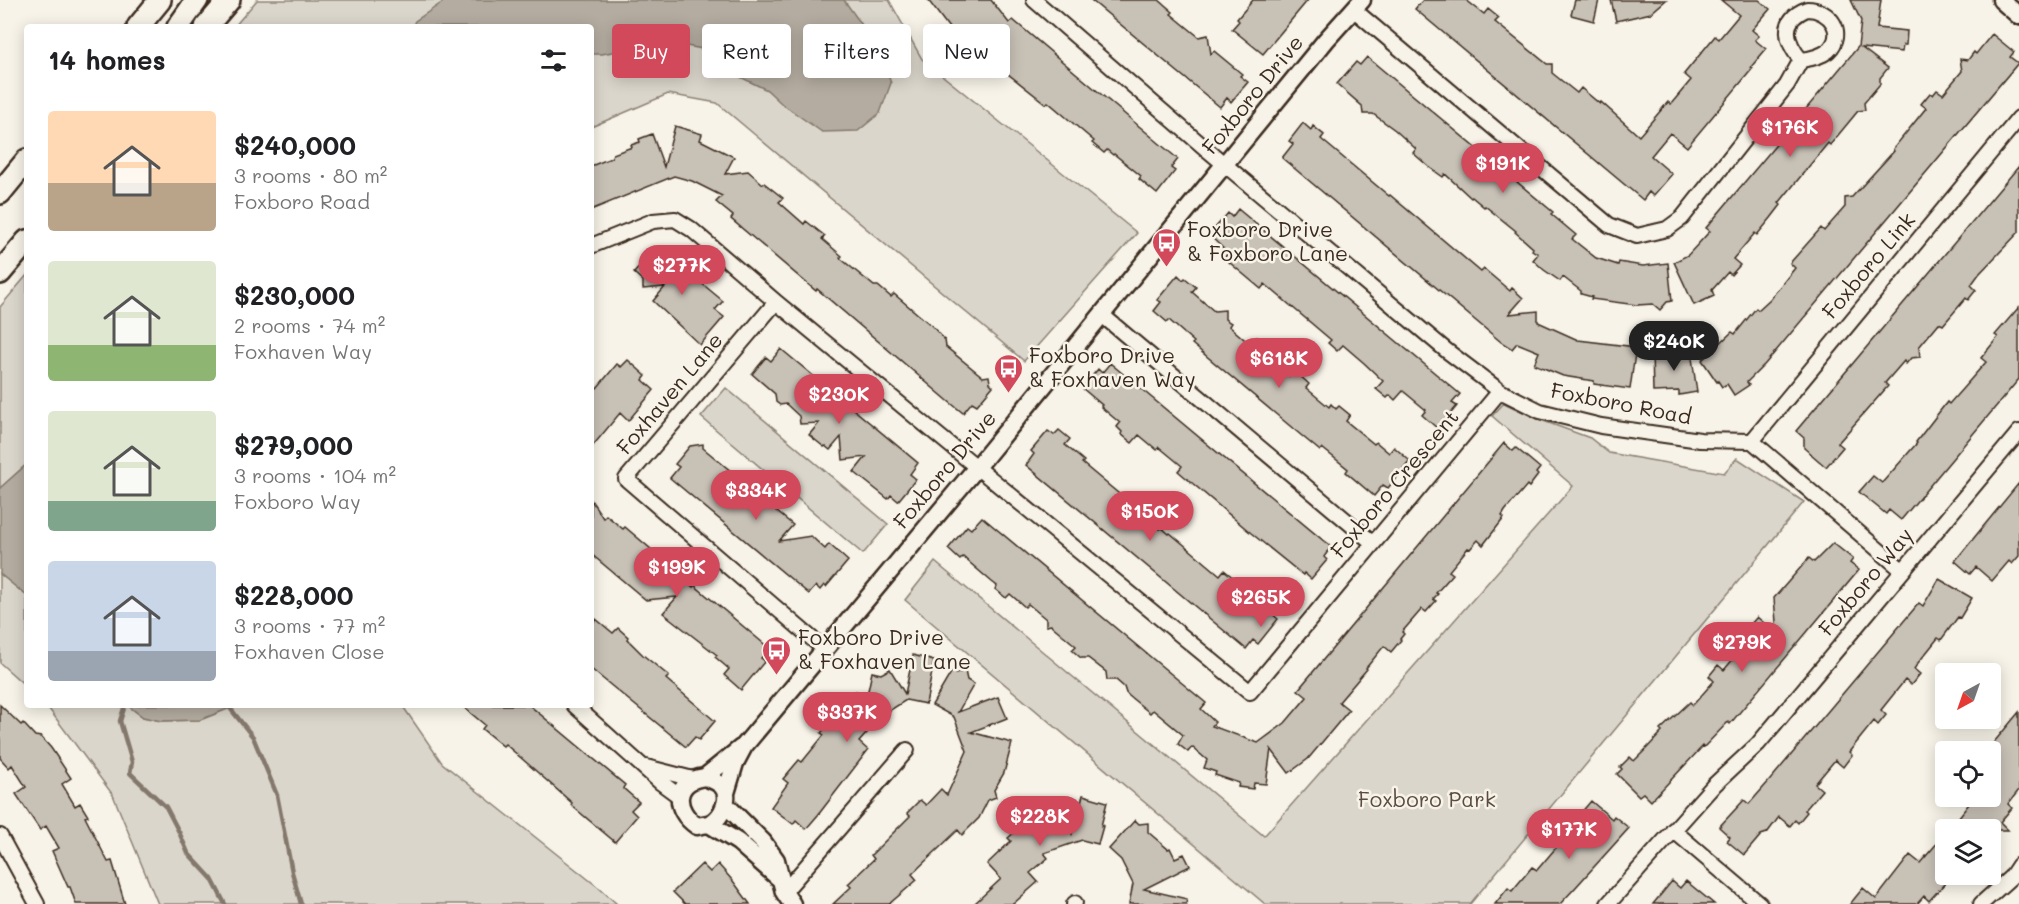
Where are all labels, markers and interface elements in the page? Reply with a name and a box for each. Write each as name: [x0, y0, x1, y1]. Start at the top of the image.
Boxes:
chip: Buy: [612, 24, 690, 78]
chip: Rent: [702, 24, 791, 78]
chip: Filters: [803, 24, 911, 78]
chip: New: [923, 24, 1010, 78]
street label: Foxboro Drive: [1195, 29, 1308, 159]
text: 14 homes: [48, 43, 166, 77]
icon: filters: [537, 44, 570, 77]
pin: $176K: [1748, 107, 1832, 158]
text: $176K: [1761, 113, 1819, 139]
text: $240,000: [234, 128, 356, 162]
icon: home: [96, 135, 168, 207]
pin: $191K: [1461, 143, 1545, 194]
text: $191K: [1475, 149, 1531, 175]
text: 3 rooms · 80 m²: [234, 162, 387, 188]
text: Foxboro Road: [234, 188, 370, 214]
street label: Foxboro Link: [1816, 206, 1920, 324]
place label: Foxboro Drive & Foxboro Lane: [1187, 215, 1348, 266]
bus stop icon: Foxboro Drive & Foxboro Lane: [1150, 226, 1182, 268]
pin: $277K: [640, 245, 724, 296]
text: $277K: [653, 251, 711, 277]
text: $230,000: [234, 278, 355, 312]
icon: home: [96, 285, 168, 357]
text: 2 rooms · 74 m²: [234, 312, 385, 338]
pin: $240K: [1632, 321, 1716, 372]
street label: Foxhaven Lane: [610, 327, 728, 460]
text: $240K: [1643, 327, 1705, 353]
text: Foxhaven Way: [234, 338, 372, 364]
pin: $618K: [1237, 338, 1321, 389]
place label: Foxboro Drive & Foxhaven Way: [1029, 341, 1196, 392]
text: $618K: [1250, 344, 1308, 370]
bus stop icon: Foxboro Drive & Foxhaven Way: [992, 352, 1024, 394]
pin: $230K: [797, 374, 881, 425]
street label: Foxboro Road: [1549, 376, 1694, 429]
text: $230K: [808, 380, 870, 406]
street label: Foxboro Crescent: [1324, 403, 1464, 563]
street label: Foxboro Drive: [887, 404, 1001, 534]
text: $279,000: [234, 428, 353, 462]
icon: home: [96, 435, 168, 507]
text: 3 rooms · 104 m²: [234, 462, 396, 488]
pin: $334K: [714, 470, 798, 521]
text: $334K: [725, 476, 787, 502]
text: Foxboro Way: [234, 488, 361, 514]
pin: $150K: [1108, 491, 1192, 542]
text: $150K: [1121, 497, 1179, 523]
street label: Foxboro Way: [1812, 521, 1918, 641]
pin: $199K: [635, 547, 719, 598]
text: $199K: [648, 553, 706, 579]
pin: $265K: [1219, 577, 1303, 628]
text: $228,000: [234, 578, 353, 612]
text: $265K: [1231, 583, 1291, 609]
icon: home: [96, 585, 168, 657]
text: 3 rooms · 77 m²: [234, 612, 385, 638]
pin: $279K: [1700, 622, 1784, 673]
place label: Foxboro Drive & Foxhaven Lane: [798, 623, 971, 674]
text: $279K: [1712, 628, 1772, 654]
bus stop icon: Foxboro Drive & Foxhaven Lane: [761, 634, 793, 676]
text: Foxhaven Close: [234, 638, 385, 664]
north arrow: [1935, 663, 2001, 729]
map controls: [1935, 663, 2001, 885]
pin: $337K: [805, 692, 889, 743]
text: $337K: [817, 698, 877, 724]
button: locate: [1935, 741, 2001, 807]
park label: Foxboro Park: [1358, 785, 1496, 812]
pin: $228K: [998, 796, 1082, 847]
text: $228K: [1010, 802, 1070, 828]
pin: $177K: [1527, 809, 1611, 860]
text: $177K: [1541, 815, 1597, 841]
button: layers: [1935, 819, 2001, 885]

